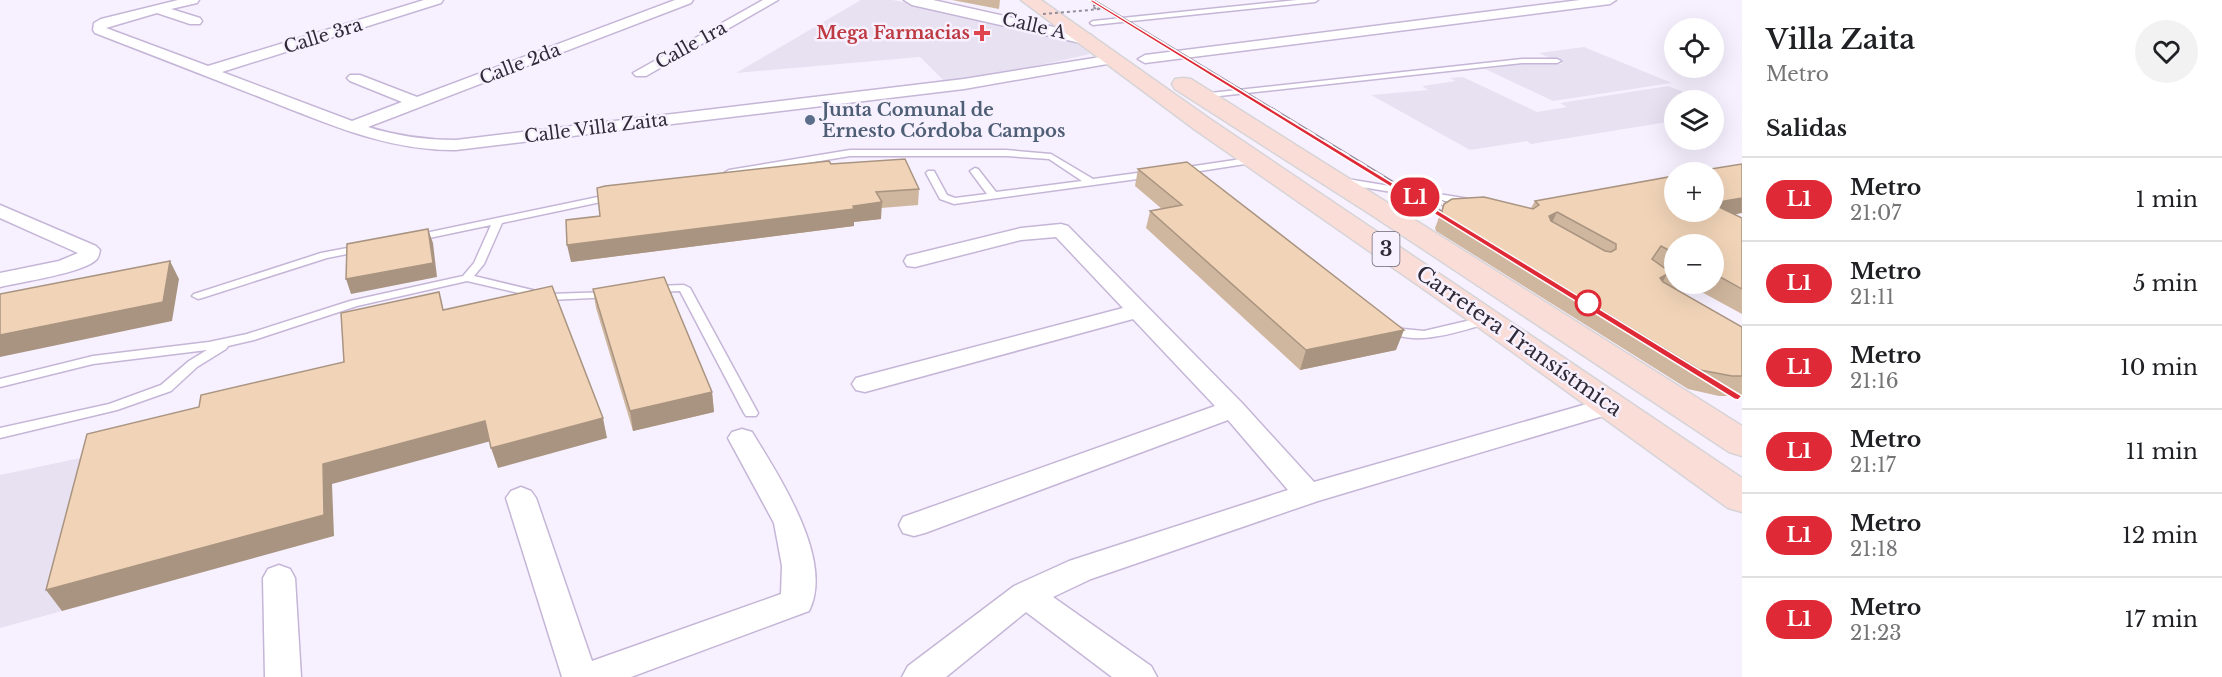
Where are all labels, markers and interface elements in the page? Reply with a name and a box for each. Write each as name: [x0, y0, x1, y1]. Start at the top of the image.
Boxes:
street label: Calle A: [1000, 8, 1069, 44]
street label: Calle 3ra: [281, 14, 365, 58]
street label: Calle 1ra: [651, 16, 731, 74]
map controls: [1664, 18, 1724, 294]
button: locate: [1664, 18, 1724, 78]
button: heart: [2135, 20, 2198, 83]
place label: Mega Farmacias: [816, 22, 970, 44]
text: Villa Zaita: [1766, 22, 1915, 57]
marker: Mega Farmacias: [975, 26, 989, 40]
street label: Calle 2da: [476, 39, 564, 89]
text: Metro: [1766, 62, 1829, 86]
button: layers: [1664, 90, 1724, 150]
place label: Junta Comunal de Ernesto Córdoba Campos: [818, 99, 1065, 142]
street label: Calle Villa Zaita: [523, 108, 669, 148]
marker: Junta Comunal de Ernesto Córdoba Campos: [803, 113, 817, 127]
text: Salidas: [1766, 115, 1847, 142]
button: +: [1664, 162, 1724, 222]
text: Metro: [1850, 174, 1921, 201]
line badge: L1: [1388, 178, 1442, 216]
text: L1: [1402, 184, 1428, 210]
text: L1: [1786, 186, 1812, 212]
text: 1 min: [2136, 186, 2198, 213]
text: 21:07: [1850, 201, 1901, 225]
road number: 3: [1372, 232, 1400, 266]
button: −: [1664, 234, 1724, 294]
text: Metro: [1850, 258, 1921, 285]
street label: Carretera Transístmica: [1411, 260, 1627, 422]
text: L1: [1786, 270, 1812, 296]
text: 5 min: [2133, 270, 2198, 297]
text: 21:11: [1850, 285, 1895, 309]
unlabelled marker: [1575, 290, 1601, 316]
text: Metro: [1850, 342, 1921, 369]
text: L1: [1786, 354, 1812, 380]
text: 10 min: [2120, 354, 2198, 381]
text: 21:16: [1850, 369, 1899, 393]
text: Metro: [1850, 426, 1921, 453]
text: L1: [1786, 438, 1812, 464]
text: 11 min: [2126, 438, 2198, 465]
text: 21:17: [1850, 453, 1896, 477]
text: Metro: [1850, 510, 1921, 537]
text: L1: [1786, 522, 1812, 548]
text: 12 min: [2122, 522, 2198, 549]
text: 21:18: [1850, 537, 1898, 561]
text: Metro: [1850, 594, 1921, 621]
text: L1: [1786, 606, 1812, 632]
text: 17 min: [2125, 606, 2198, 633]
text: 21:23: [1850, 621, 1902, 645]

